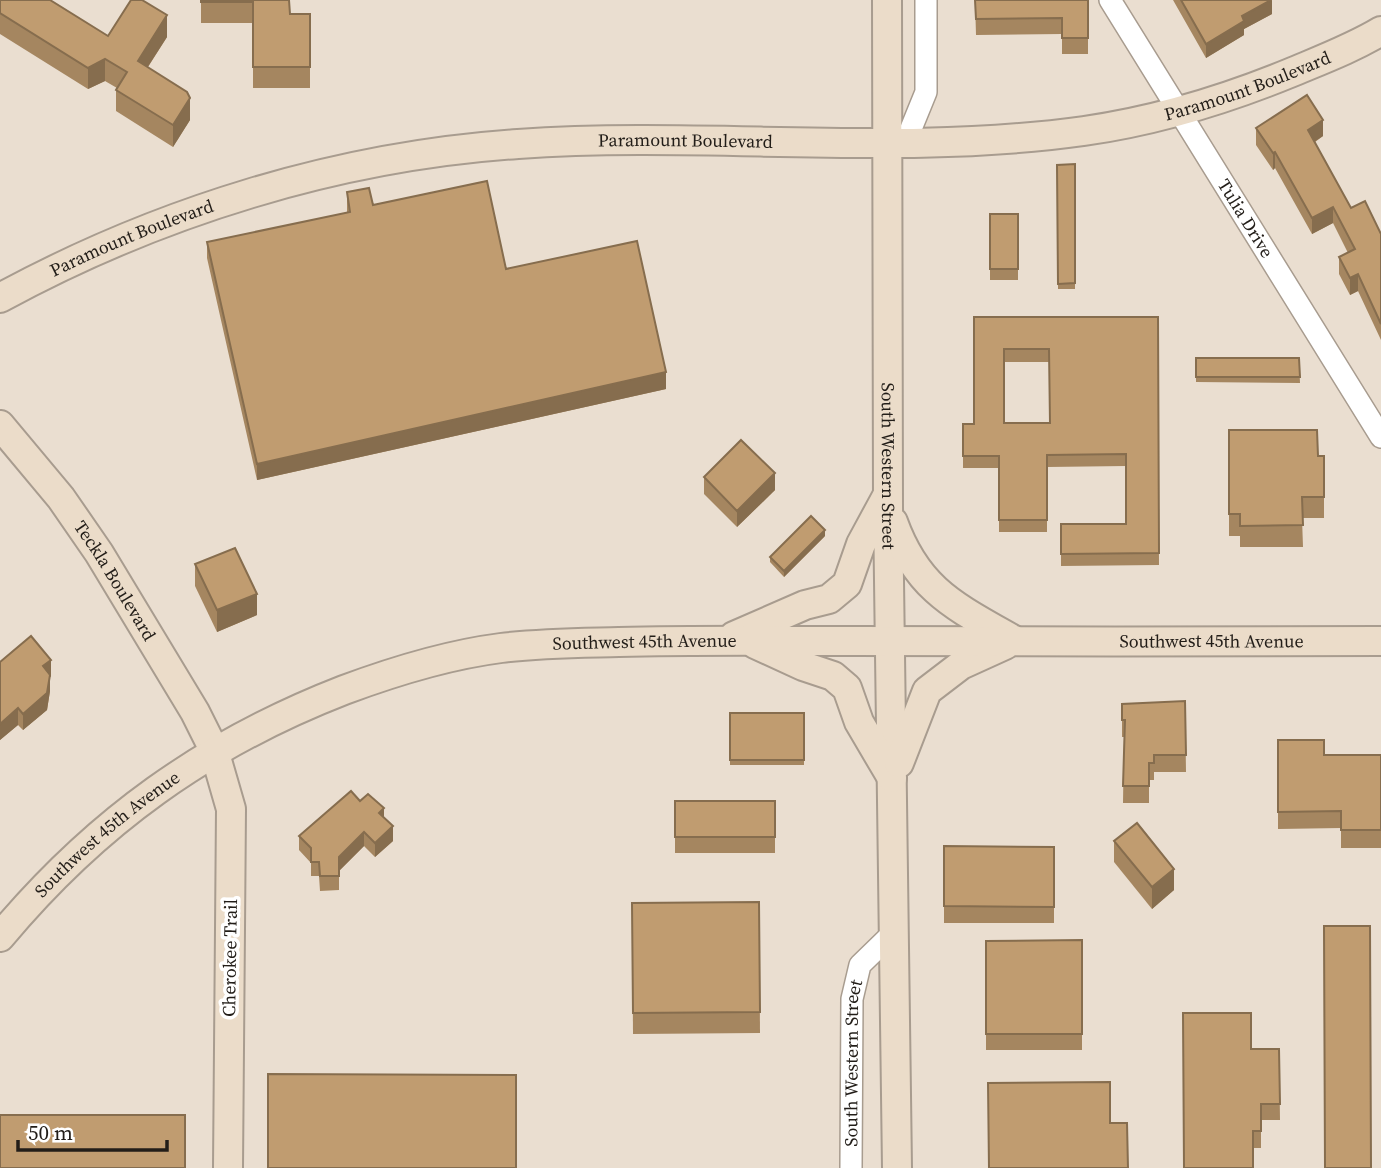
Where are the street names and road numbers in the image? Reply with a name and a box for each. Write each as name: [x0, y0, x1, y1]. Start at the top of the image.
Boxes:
street label: Paramount Boulevard: [1161, 45, 1334, 126]
street label: Paramount Boulevard: [598, 127, 773, 154]
street label: Tulia Drive: [1212, 174, 1280, 262]
street label: Paramount Boulevard: [45, 193, 217, 282]
street label: South Western Street: [876, 382, 902, 550]
street label: Teckla Boulevard: [68, 515, 162, 645]
street label: Southwest 45th Avenue: [552, 628, 737, 656]
street label: Southwest 45th Avenue: [1120, 628, 1304, 653]
street label: Southwest 45th Avenue: [28, 765, 184, 903]
street label: Cherokee Trail: [216, 899, 243, 1017]
street label: South Western Street: [838, 977, 868, 1147]

